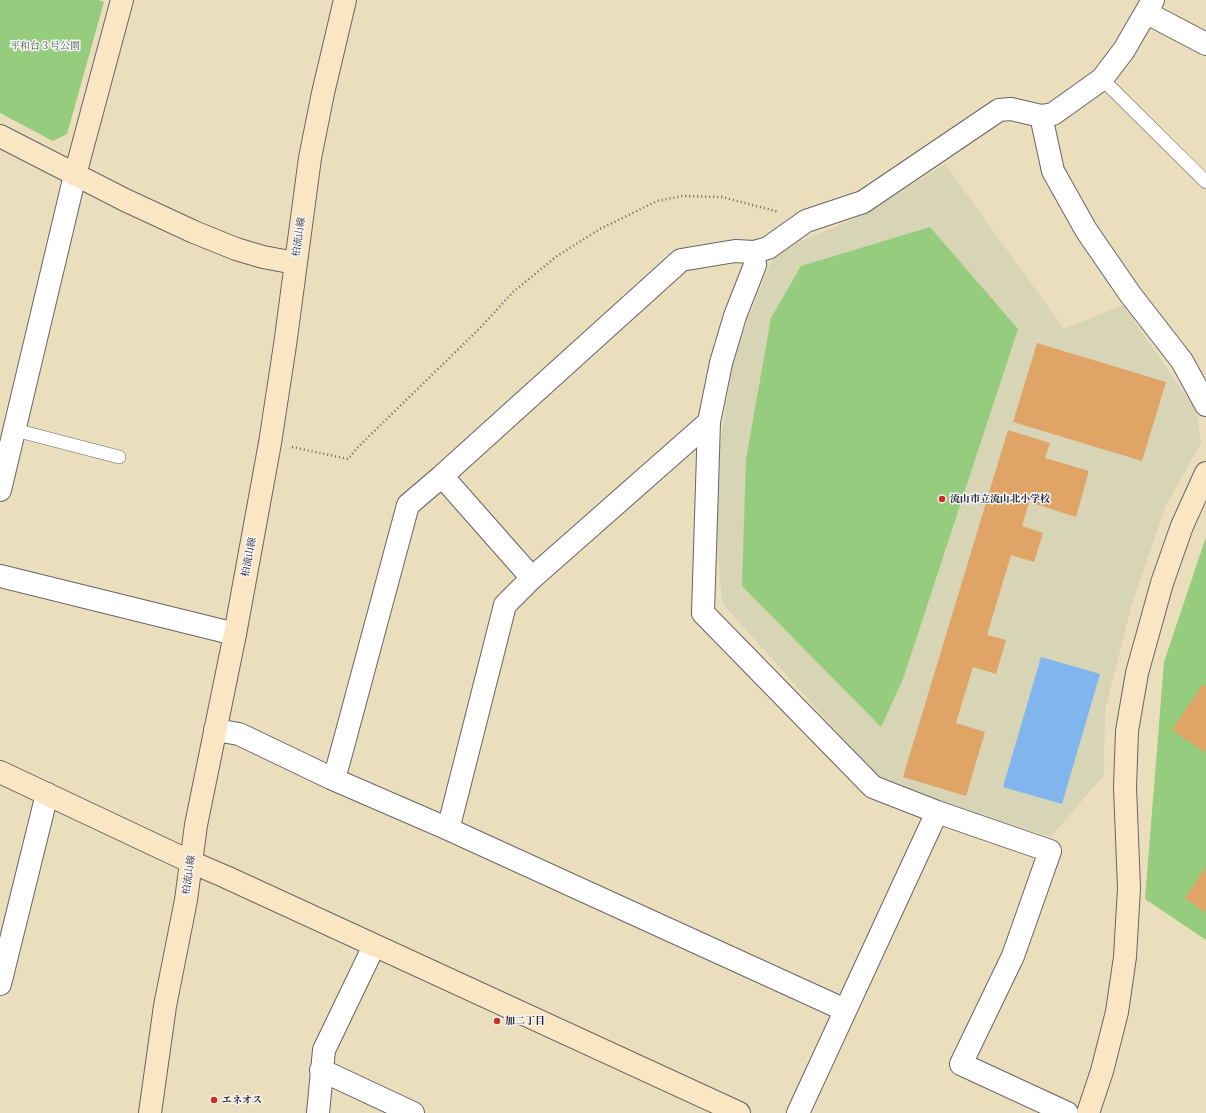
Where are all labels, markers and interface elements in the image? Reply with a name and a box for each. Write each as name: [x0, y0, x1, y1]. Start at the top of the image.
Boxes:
park label: 平和台３号公園: [10, 40, 80, 52]
street label: 柏流山線: [290, 216, 308, 258]
place label: 流山市立流山北小学校: [950, 493, 1050, 505]
marker: 流山市立流山北小学校: [937, 494, 947, 504]
street label: 柏流山線: [239, 536, 259, 578]
street label: 柏流山線: [180, 854, 198, 896]
place label: 加二丁目: [505, 1015, 545, 1027]
marker: 加二丁目: [492, 1016, 502, 1026]
place label: エネオス: [222, 1094, 262, 1106]
marker: エネオス: [209, 1095, 219, 1105]

